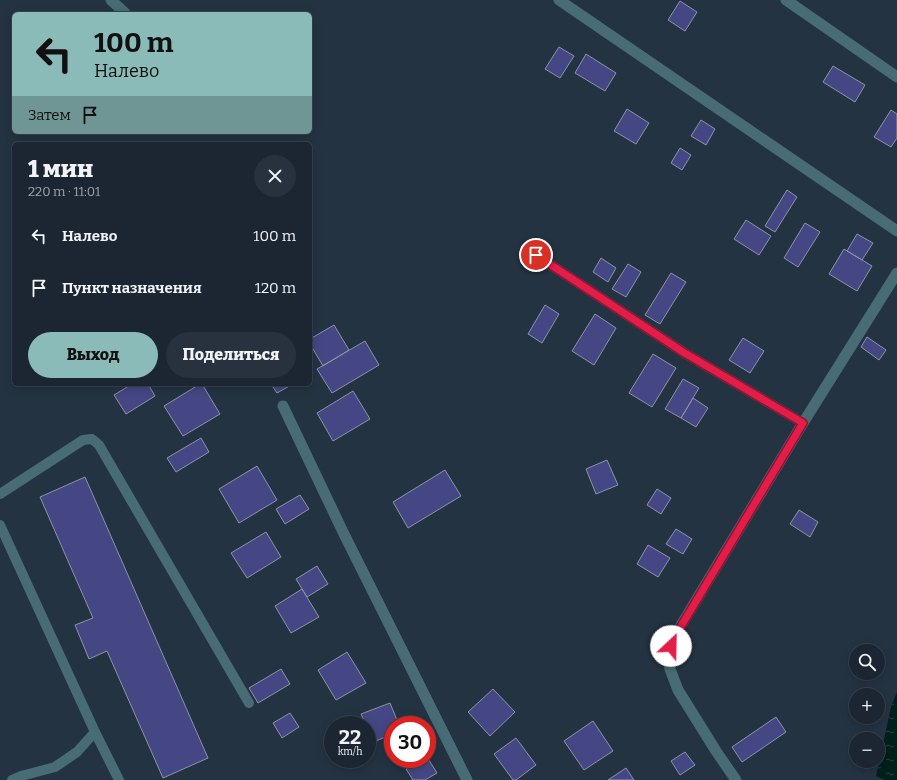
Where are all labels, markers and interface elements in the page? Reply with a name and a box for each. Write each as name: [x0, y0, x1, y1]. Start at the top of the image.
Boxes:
text: 100 m: [94, 26, 173, 59]
icon: left: [28, 28, 80, 80]
text: Налево: [94, 60, 159, 82]
icon: arrive: [79, 104, 101, 126]
text: Затем: [28, 106, 71, 124]
text: 1 мин: [28, 155, 93, 183]
button: close: [254, 155, 296, 197]
text: 220 m · 11:01: [28, 184, 100, 199]
icon: left: [28, 225, 50, 247]
text: Налево: [62, 227, 117, 245]
text: 100 m: [253, 227, 296, 245]
pin: [519, 238, 553, 272]
icon: arrive: [525, 244, 547, 266]
icon: arrive: [28, 277, 50, 299]
text: Пункт назначения: [62, 279, 202, 297]
text: 120 m: [255, 279, 296, 297]
button: Выход: [28, 332, 158, 378]
button: Поделиться: [166, 332, 296, 378]
position arrow: [650, 625, 692, 667]
map controls: [849, 644, 885, 768]
button: search: [849, 644, 885, 680]
button: +: [849, 688, 885, 724]
speed limit sign: 30: [384, 716, 436, 768]
text: 22: [339, 725, 361, 749]
button: −: [849, 732, 885, 768]
text: km/h: [338, 746, 362, 758]

